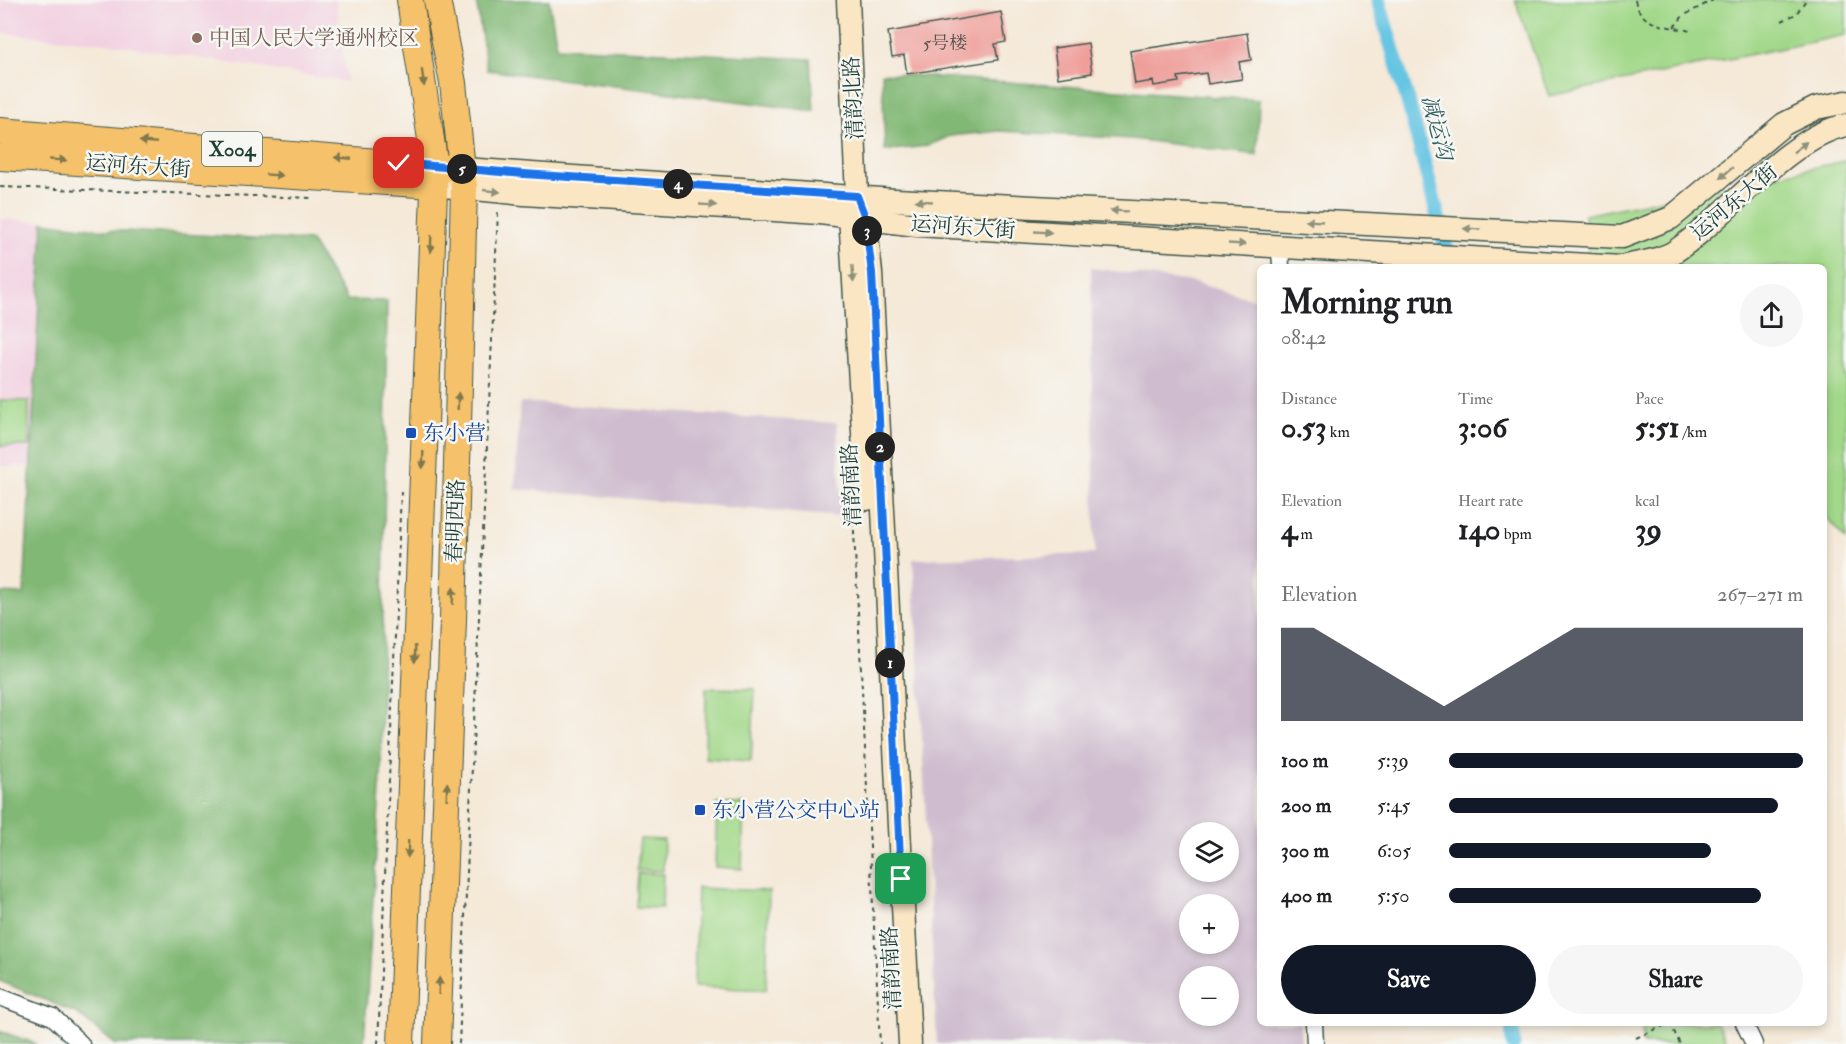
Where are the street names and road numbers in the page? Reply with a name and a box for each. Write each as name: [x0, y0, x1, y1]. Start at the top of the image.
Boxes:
street label: 清韵北路: [838, 55, 869, 141]
road number: X004: [202, 132, 262, 166]
street label: 运河东大街: [85, 149, 191, 184]
street label: 运河东大街: [1685, 158, 1783, 246]
street label: 运河东大街: [910, 210, 1016, 245]
street label: 清韵南路: [836, 442, 867, 528]
street label: 春明西路: [441, 479, 470, 563]
street label: 清韵南路: [876, 925, 907, 1011]

